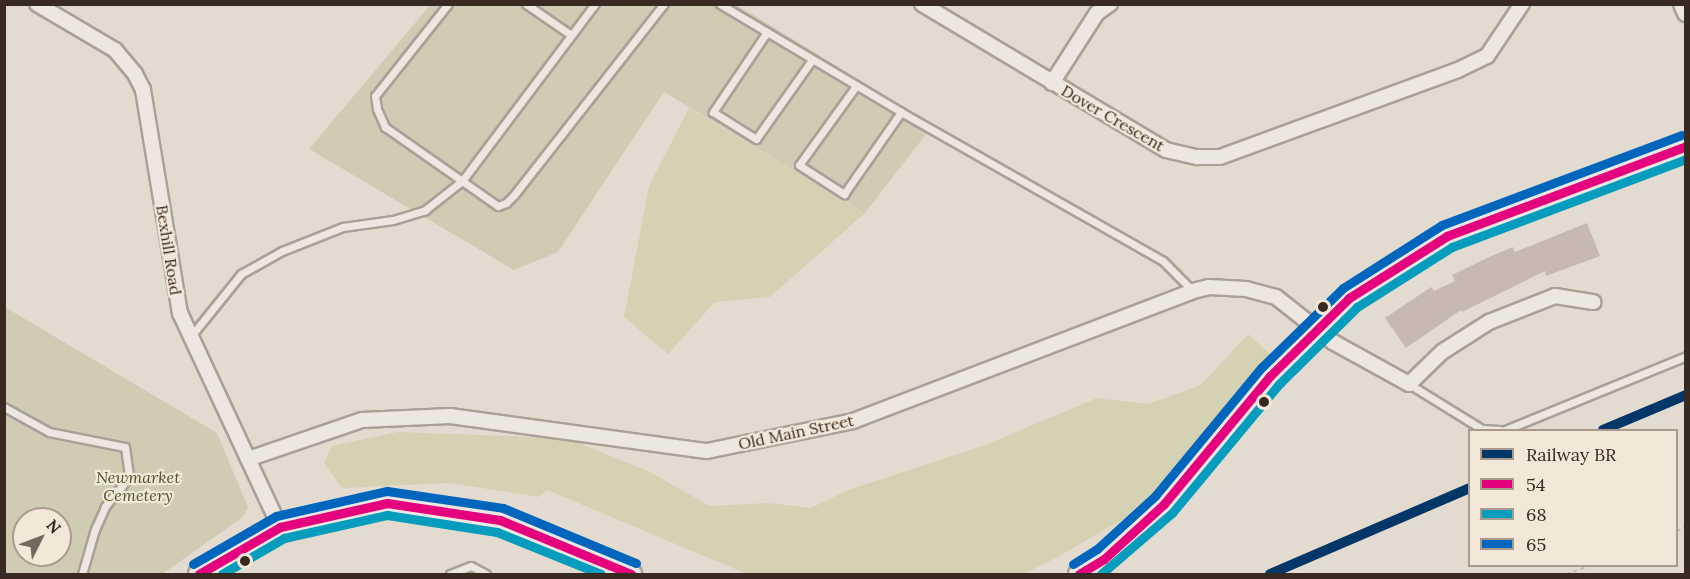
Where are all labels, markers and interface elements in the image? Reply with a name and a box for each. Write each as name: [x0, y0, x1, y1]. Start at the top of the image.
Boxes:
street label: Dover Crescent: [1058, 81, 1168, 155]
street label: Bexhill Road: [152, 203, 186, 297]
unlabelled marker: [1317, 301, 1329, 313]
unlabelled marker: [1258, 396, 1270, 408]
street label: Old Main Street: [737, 410, 855, 454]
legend: [1468, 429, 1678, 567]
text: Railway BR: [1526, 443, 1616, 466]
park label: Newmarket Cemetery: [96, 467, 180, 505]
text: 54: [1526, 473, 1546, 496]
text: 68: [1526, 503, 1547, 526]
north arrow: [12, 507, 72, 567]
text: N: [42, 515, 65, 538]
text: 65: [1526, 533, 1546, 556]
unlabelled marker: [239, 555, 251, 567]

